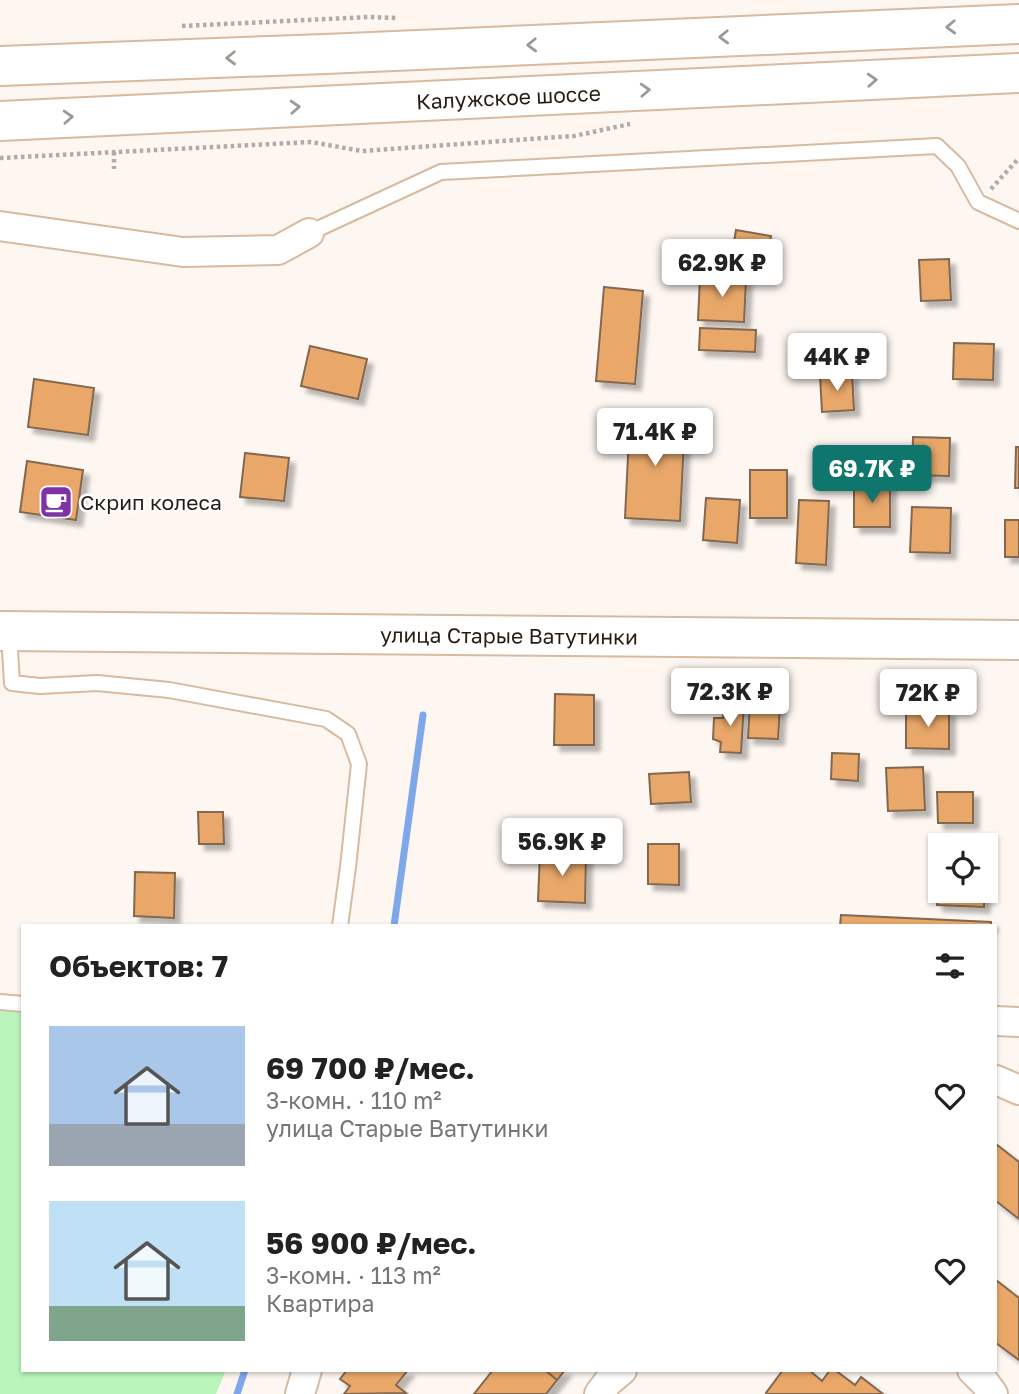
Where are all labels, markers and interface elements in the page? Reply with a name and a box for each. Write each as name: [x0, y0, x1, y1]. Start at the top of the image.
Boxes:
one-way arrow: [945, 20, 956, 35]
one-way arrow: [718, 29, 729, 44]
one-way arrow: [526, 38, 537, 53]
one-way arrow: [226, 50, 237, 65]
one-way arrow: [867, 72, 878, 87]
street label: Калужское шоссе: [415, 80, 601, 114]
one-way arrow: [640, 83, 651, 98]
one-way arrow: [290, 99, 301, 114]
one-way arrow: [63, 110, 74, 125]
pin: 62.9K ₽: [657, 240, 787, 299]
text: 62.9K ₽: [678, 248, 766, 276]
pin: 44K ₽: [788, 334, 886, 393]
text: 44K ₽: [804, 342, 870, 370]
pin: 71.4K ₽: [590, 408, 720, 468]
text: 71.4K ₽: [613, 417, 697, 445]
pin: 69.7K ₽: [807, 446, 937, 505]
text: 69.7K ₽: [828, 454, 916, 482]
cafe icon: Скрип колеса: [37, 483, 75, 521]
place label: Скрип колеса: [80, 489, 222, 515]
street label: улица Старые Ватутинки: [380, 621, 638, 650]
pin: 72.3K ₽: [665, 668, 795, 728]
pin: 72K ₽: [879, 670, 977, 729]
text: 72.3K ₽: [687, 677, 773, 705]
text: 72K ₽: [896, 678, 960, 706]
pin: 56.9K ₽: [497, 818, 627, 878]
text: 56.9K ₽: [518, 827, 606, 855]
map controls: [928, 833, 998, 903]
button: locate: [928, 833, 998, 903]
icon: filters: [931, 947, 969, 985]
text: Объектов: 7: [49, 948, 228, 984]
text: 69 700 ₽/мес.: [266, 1050, 475, 1086]
icon: home: [105, 1054, 189, 1138]
icon: heart: [931, 1077, 969, 1115]
text: 3-комн. · 110 m²: [266, 1086, 442, 1114]
text: улица Старые Ватутинки: [266, 1114, 548, 1142]
text: 56 900 ₽/мес.: [266, 1225, 477, 1261]
icon: home: [105, 1229, 189, 1313]
icon: heart: [931, 1252, 969, 1290]
text: 3-комн. · 113 m²: [266, 1261, 441, 1289]
text: Квартира: [266, 1289, 374, 1317]

